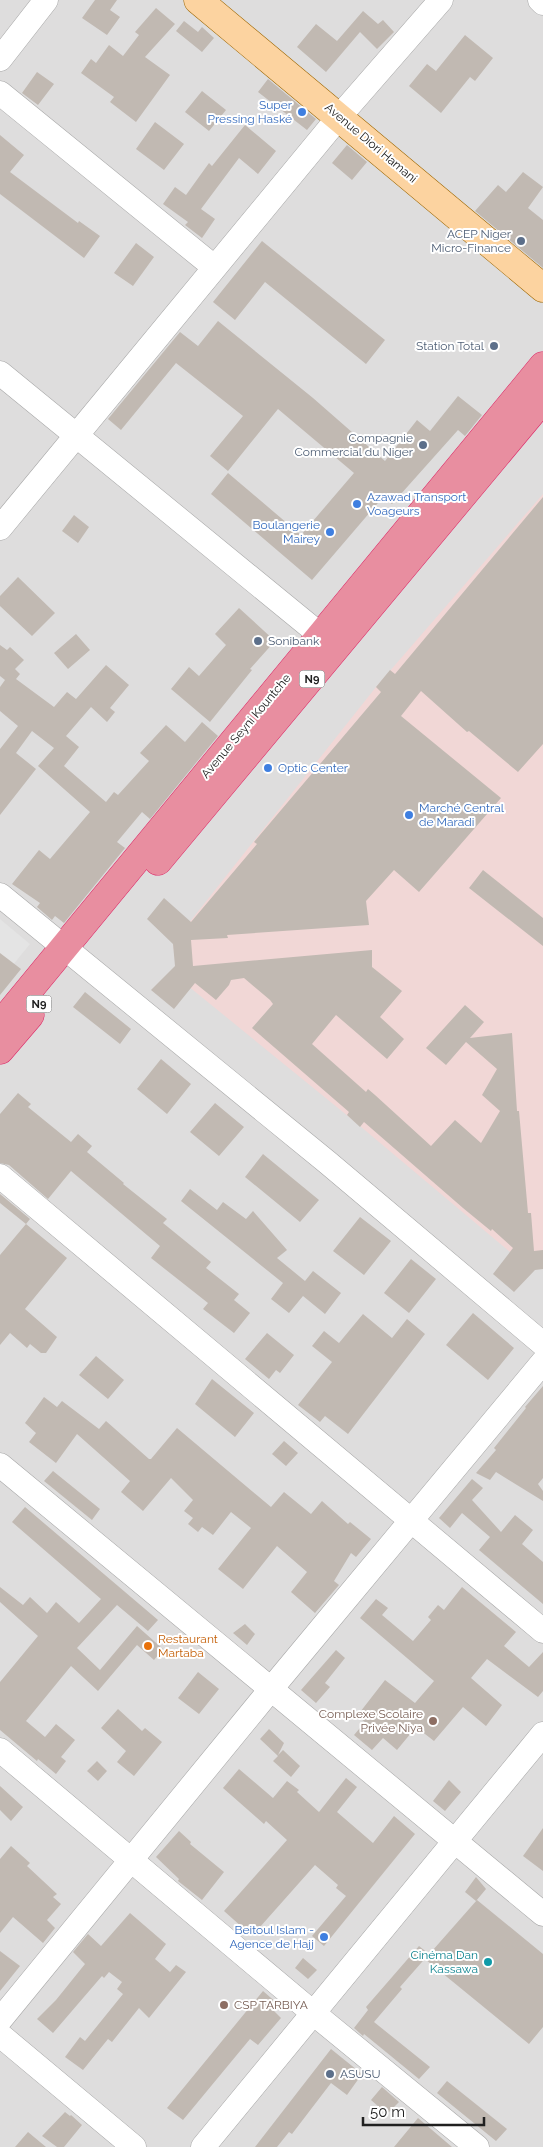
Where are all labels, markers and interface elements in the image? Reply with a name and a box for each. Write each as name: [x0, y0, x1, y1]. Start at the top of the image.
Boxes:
place label: Super Pressing Haské: [208, 98, 293, 126]
street label: Avenue Diori Hamani: [322, 100, 420, 186]
marker: Super Pressing Haské: [296, 106, 308, 118]
place label: ACEP Niger Micro-Finance: [431, 227, 512, 255]
marker: ACEP Niger Micro-Finance: [515, 235, 527, 247]
place label: Station Total: [416, 339, 485, 353]
marker: Station Total: [488, 340, 500, 352]
place label: Compagnie Commercial du Niger: [295, 431, 414, 459]
marker: Compagnie Commercial du Niger: [417, 439, 429, 451]
place label: Azawad Transport Voageurs: [367, 490, 466, 518]
marker: Azawad Transport Voageurs: [351, 498, 363, 510]
place label: Boulangerie Mairey: [253, 518, 320, 546]
marker: Boulangerie Mairey: [324, 526, 336, 538]
place label: Sonibank: [268, 634, 320, 648]
marker: Sonibank: [252, 635, 264, 647]
street label: Avenue Seyni Kountche: [198, 671, 294, 781]
road number: N9: [300, 671, 324, 688]
place label: Optic Center: [278, 761, 349, 775]
marker: Optic Center: [262, 762, 274, 774]
place label: Marché Central de Maradi: [419, 801, 505, 829]
marker: Marché Central de Maradi: [403, 809, 415, 821]
road number: N9: [26, 996, 52, 1012]
place label: Restaurant Martaba: [158, 1632, 218, 1660]
marker: Restaurant Martaba: [142, 1640, 154, 1652]
place label: Complexe Scolaire Privée Niya: [319, 1707, 423, 1735]
marker: Complexe Scolaire Privée Niya: [427, 1715, 439, 1727]
place label: Beitoul Islam - Agence de Hajj: [229, 1923, 314, 1951]
marker: Beitoul Islam - Agence de Hajj: [318, 1931, 330, 1943]
place label: Cinéma Dan Kassawa: [410, 1948, 478, 1976]
marker: Cinéma Dan Kassawa: [482, 1956, 494, 1968]
place label: CSP TARBIYA: [234, 1998, 308, 2012]
marker: CSP TARBIYA: [218, 1999, 230, 2011]
place label: ASUSU: [340, 2067, 381, 2081]
marker: ASUSU: [324, 2068, 336, 2080]
scale bar: [363, 2094, 484, 2126]
text: 50 m: [370, 2103, 405, 2121]

